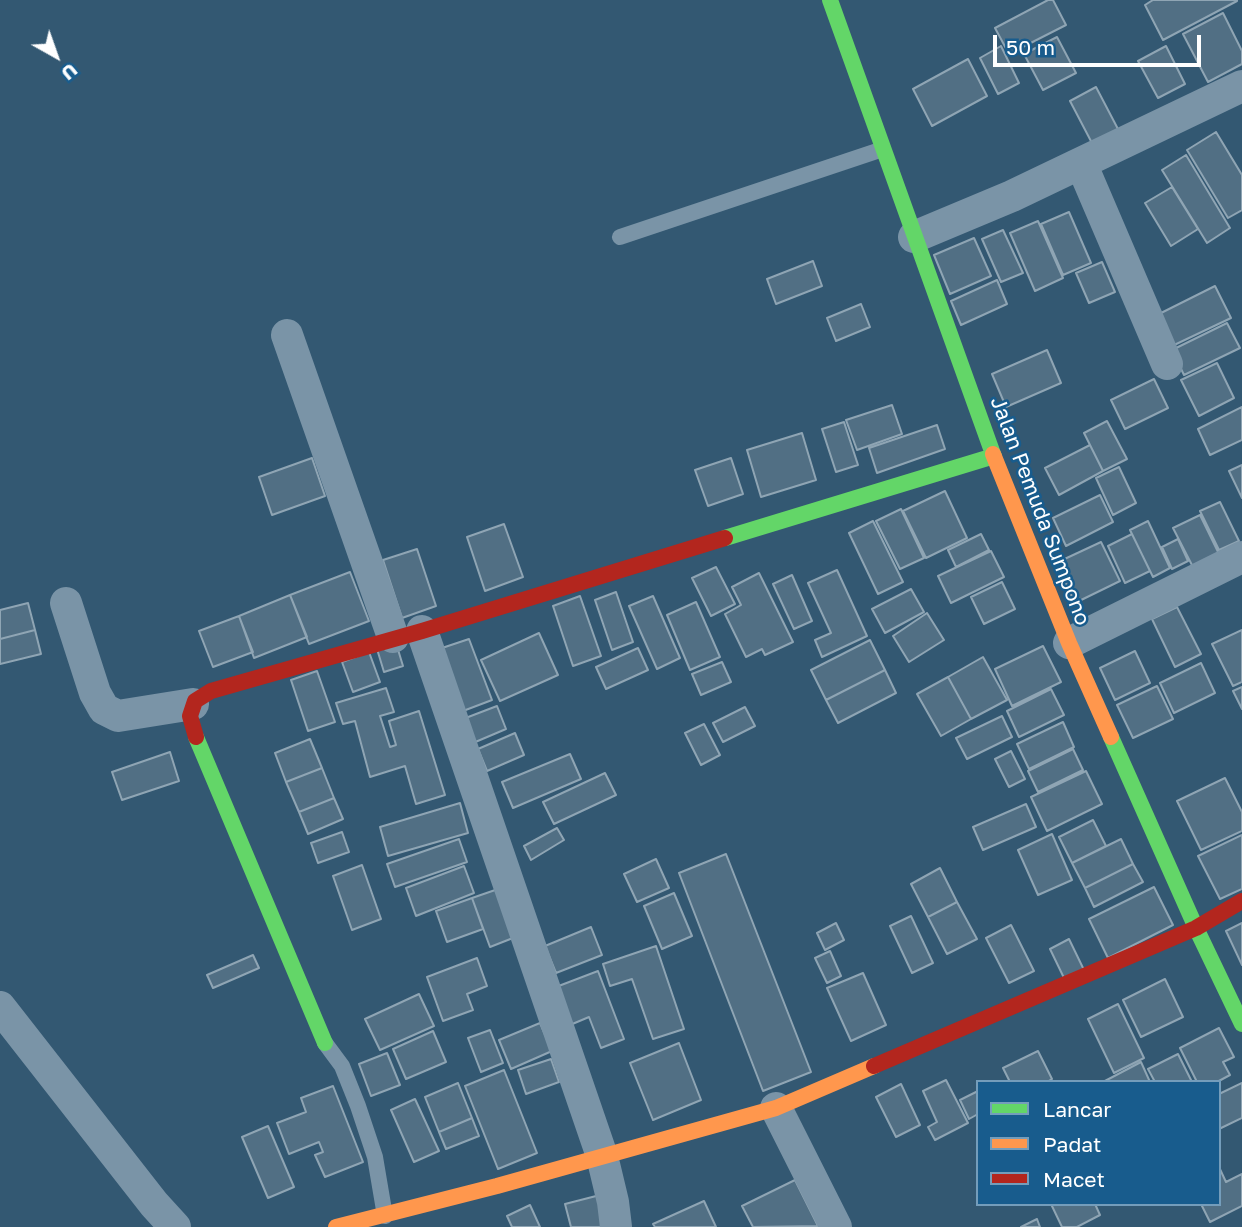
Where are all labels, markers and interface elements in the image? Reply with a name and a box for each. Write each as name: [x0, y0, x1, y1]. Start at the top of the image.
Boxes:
north arrow: [21, 21, 91, 91]
scale bar: [997, 21, 1205, 65]
text: 50 m: [1006, 34, 1055, 60]
text: U: [57, 59, 83, 86]
street label: Jalan Pemuda Sumpono: [985, 393, 1095, 629]
legend: [976, 1080, 1221, 1206]
text: Lancar: [1043, 1096, 1111, 1122]
text: Padat: [1043, 1131, 1101, 1157]
text: Macet: [1043, 1166, 1105, 1192]

